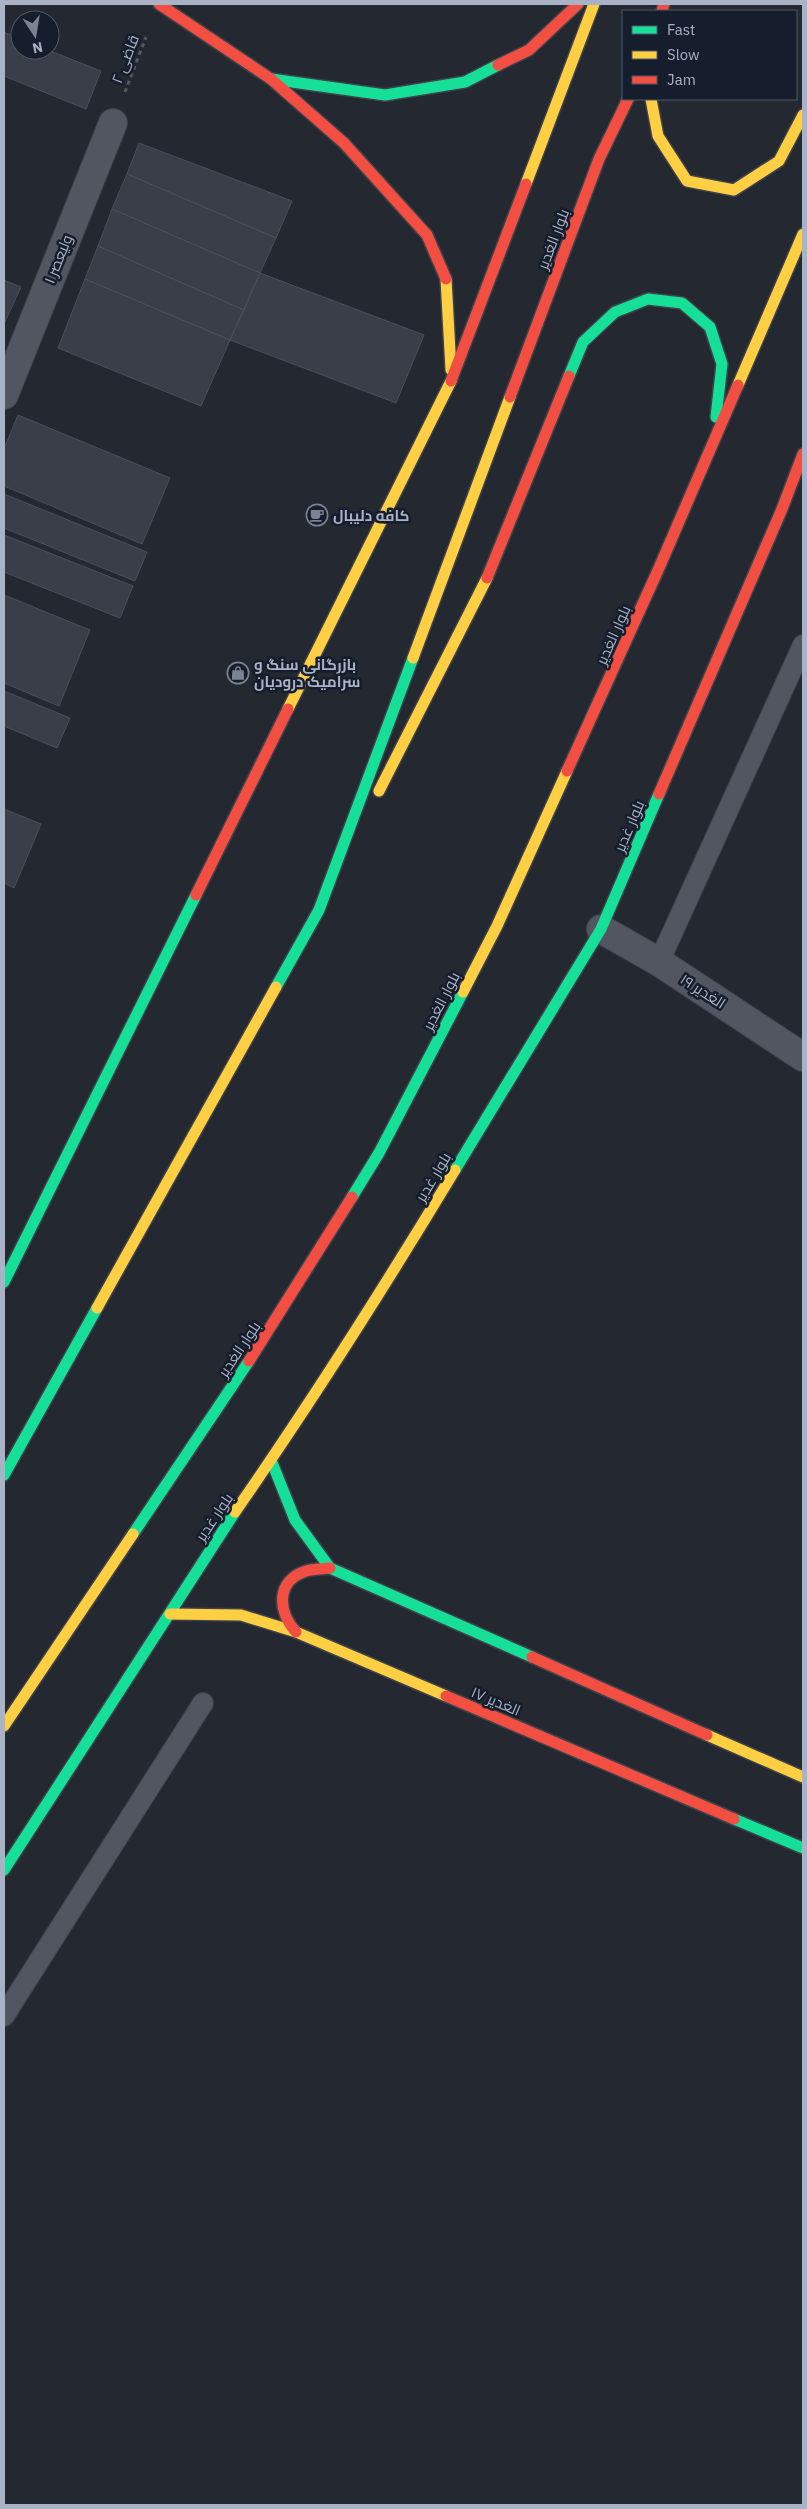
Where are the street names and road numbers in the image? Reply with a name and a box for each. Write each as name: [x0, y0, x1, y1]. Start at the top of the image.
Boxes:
street label: قاضی ۲: [107, 32, 144, 86]
street label: بلوار الغدیر: [532, 206, 573, 273]
street label: ولیعصر ۱: [40, 232, 76, 286]
street label: بلوار الغدیر: [591, 602, 634, 669]
street label: بلوار غدیر: [609, 797, 648, 856]
street label: بلوار الغدیر: [418, 969, 464, 1034]
street label: الغدیر ۱۹: [677, 969, 729, 1013]
street label: بلوار غدیر: [410, 1149, 455, 1206]
street label: بلوار الغدیر: [213, 1318, 264, 1381]
street label: بلوار غدیر: [190, 1489, 237, 1546]
street label: الغدیر ۱۷: [468, 1682, 524, 1720]

